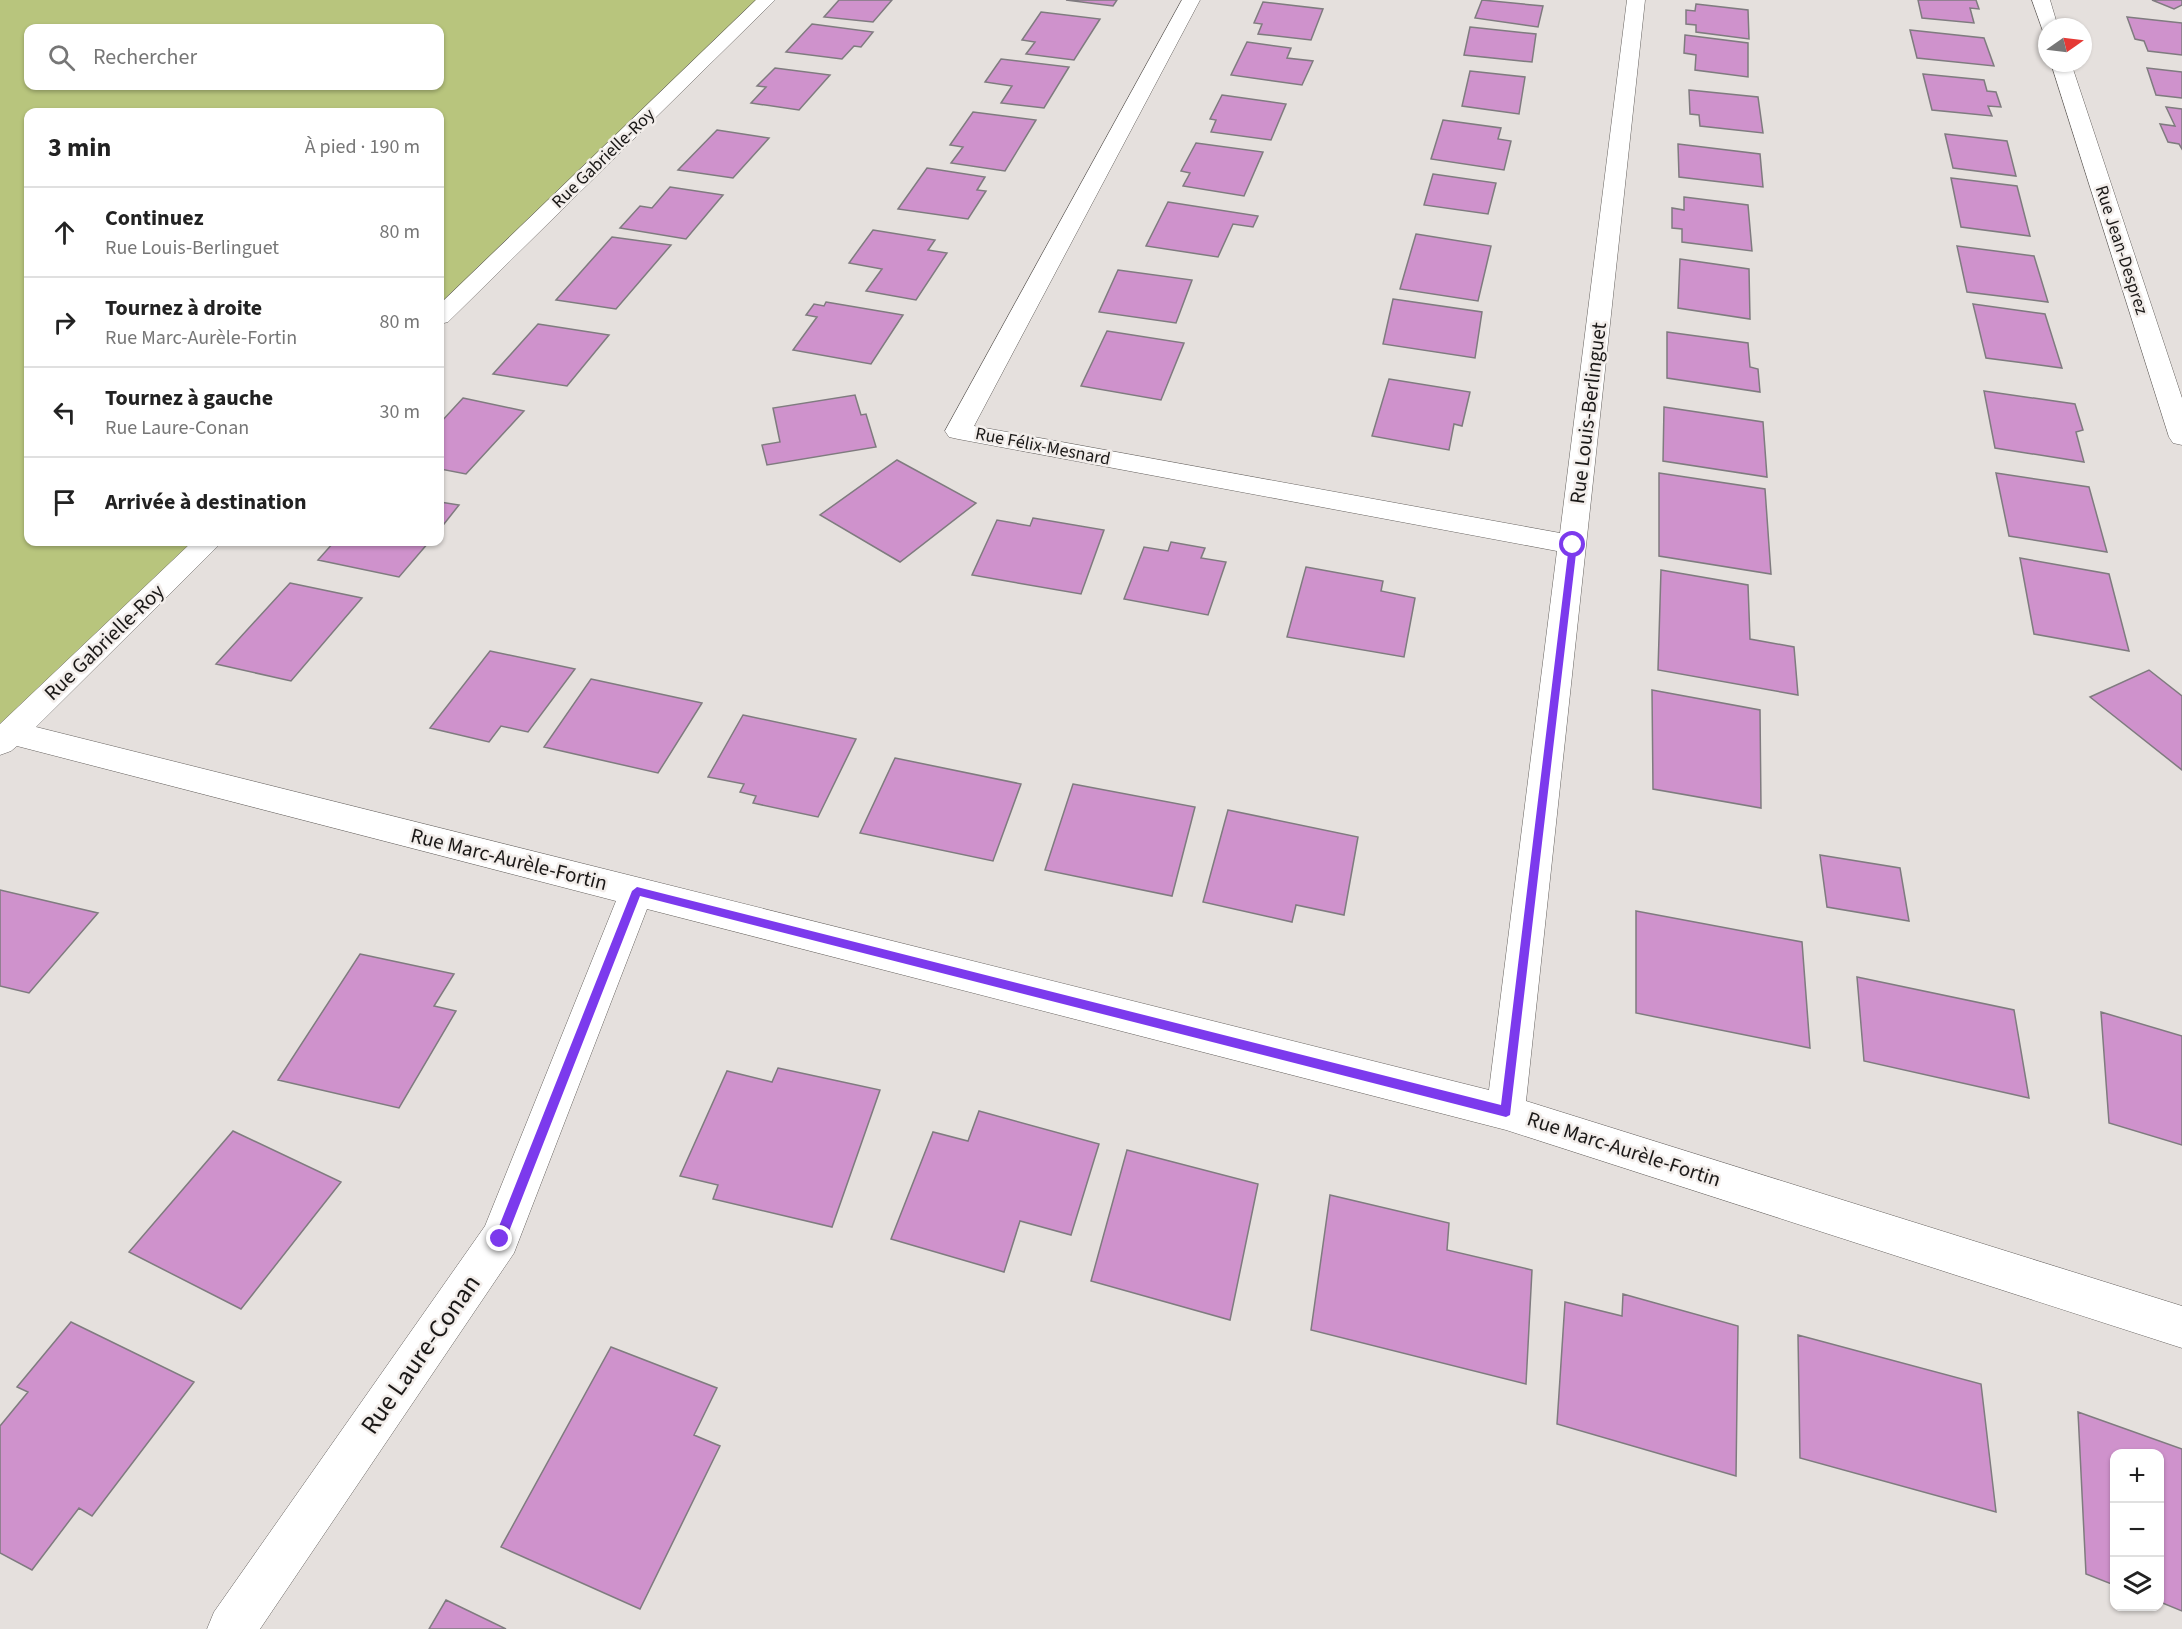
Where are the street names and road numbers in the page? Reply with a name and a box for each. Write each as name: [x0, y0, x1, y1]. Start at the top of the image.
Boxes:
street label: Rue Gabrielle-Roy: [546, 102, 661, 214]
street label: Rue Jean-Desprez: [2089, 182, 2154, 318]
street label: Rue Louis-Berlinguet: [1562, 320, 1614, 506]
street label: Rue Félix-Mesnard: [973, 421, 1113, 472]
street label: Rue Gabrielle-Roy: [37, 577, 171, 707]
street label: Rue Marc-Aurèle-Fortin: [407, 820, 611, 898]
street label: Rue Marc-Aurèle-Fortin: [1523, 1104, 1725, 1194]
street label: Rue Laure-Conan: [352, 1267, 489, 1442]

